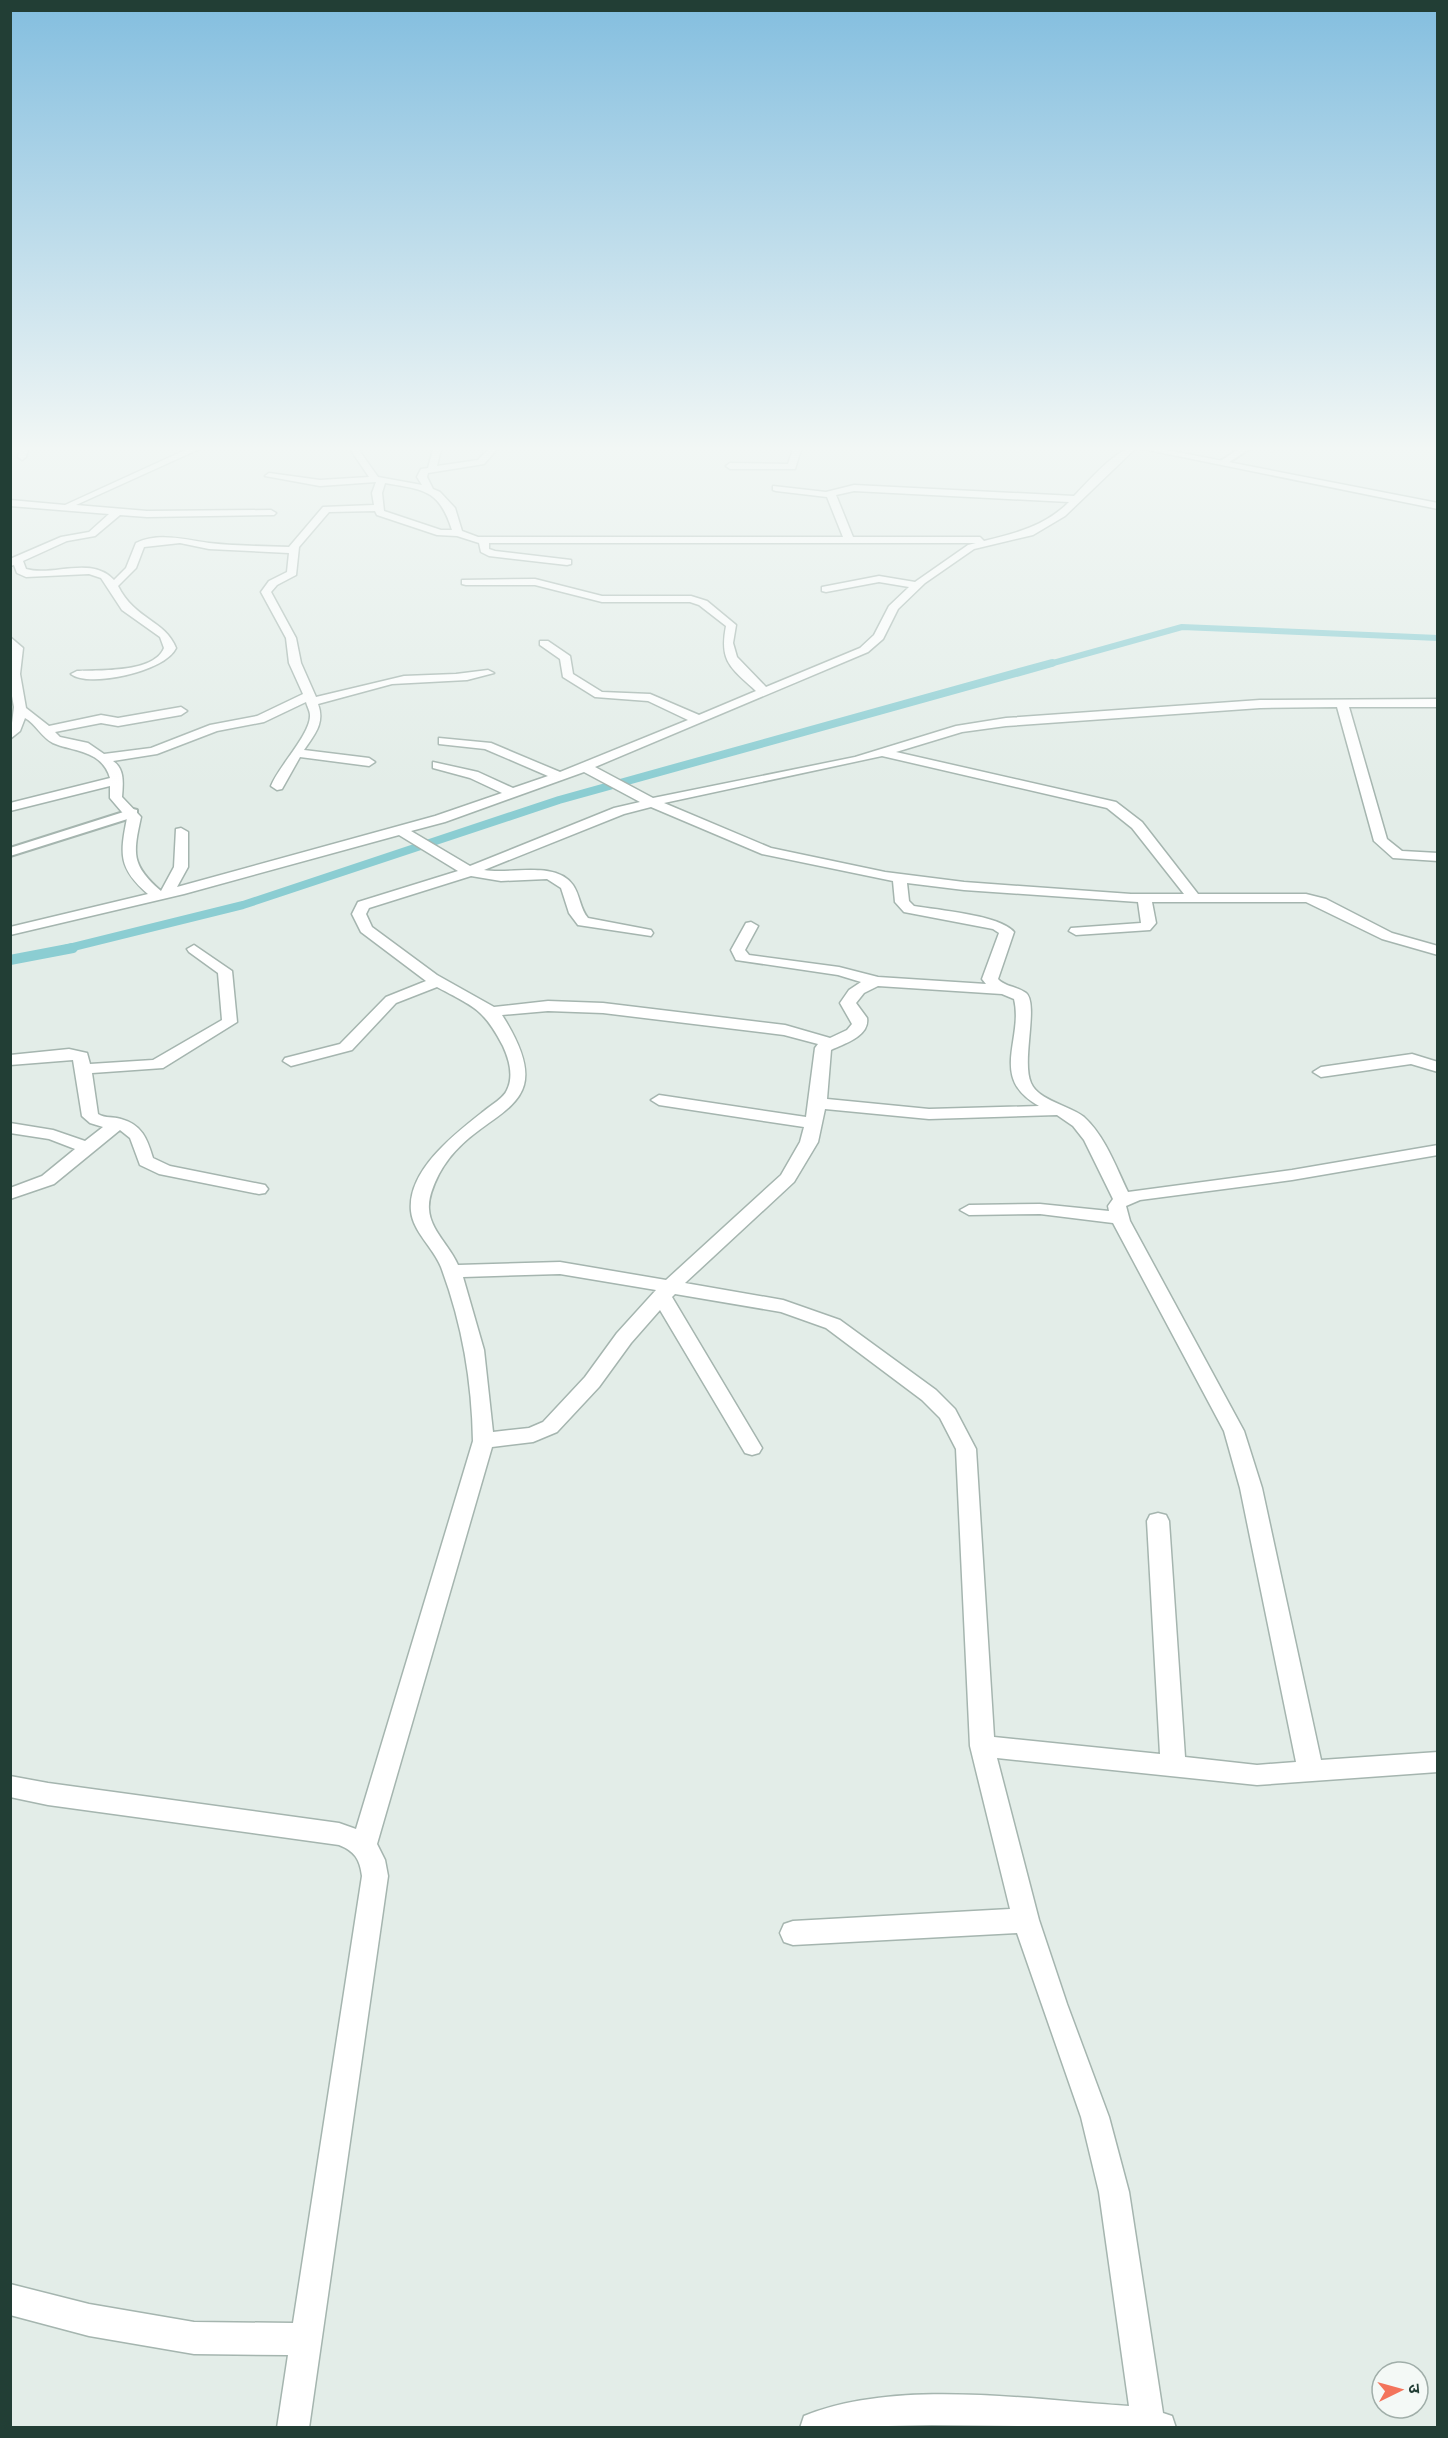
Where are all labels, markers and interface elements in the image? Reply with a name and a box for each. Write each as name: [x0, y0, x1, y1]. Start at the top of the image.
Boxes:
north arrow: [1370, 2360, 1430, 2420]
text: उ: [1406, 2383, 1423, 2395]

